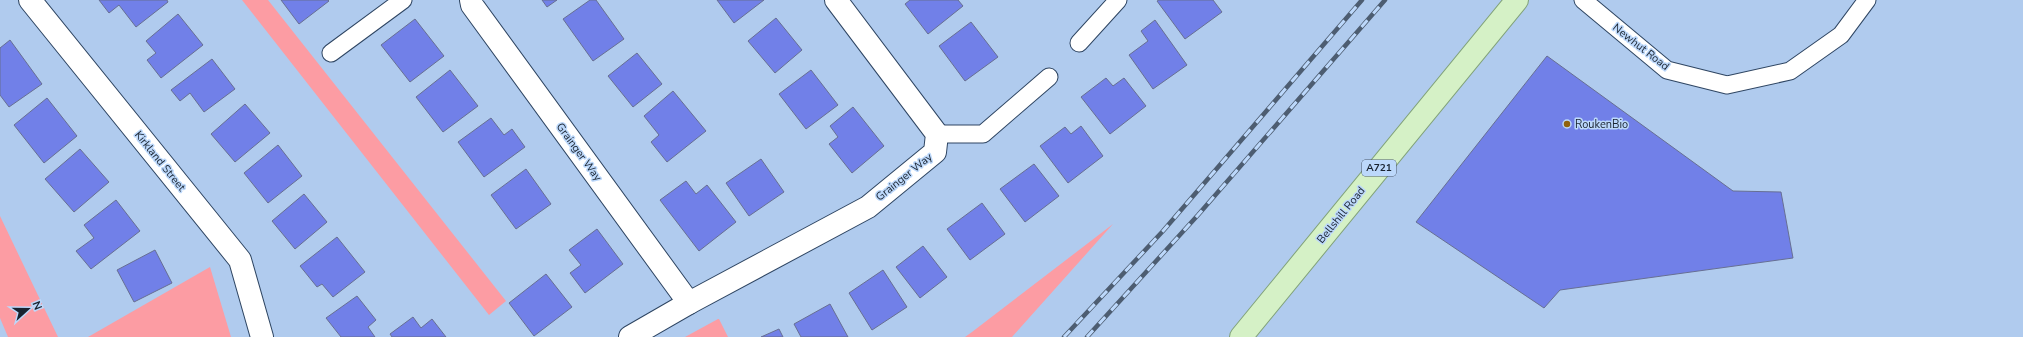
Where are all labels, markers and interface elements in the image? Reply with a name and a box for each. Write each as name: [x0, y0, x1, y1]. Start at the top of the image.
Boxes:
street label: Newhut Road: [1610, 20, 1672, 74]
place label: RoukenBio: [1575, 117, 1628, 132]
marker: RoukenBio: [1562, 119, 1572, 129]
street label: Grainger Way: [553, 120, 605, 184]
street label: Kirkland Street: [131, 128, 189, 194]
street label: Grainger Way: [873, 149, 936, 204]
road number: A721: [1362, 160, 1396, 176]
street label: Bellshill Road: [1314, 184, 1368, 246]
north arrow: [8, 289, 48, 329]
text: N: [28, 299, 45, 312]

